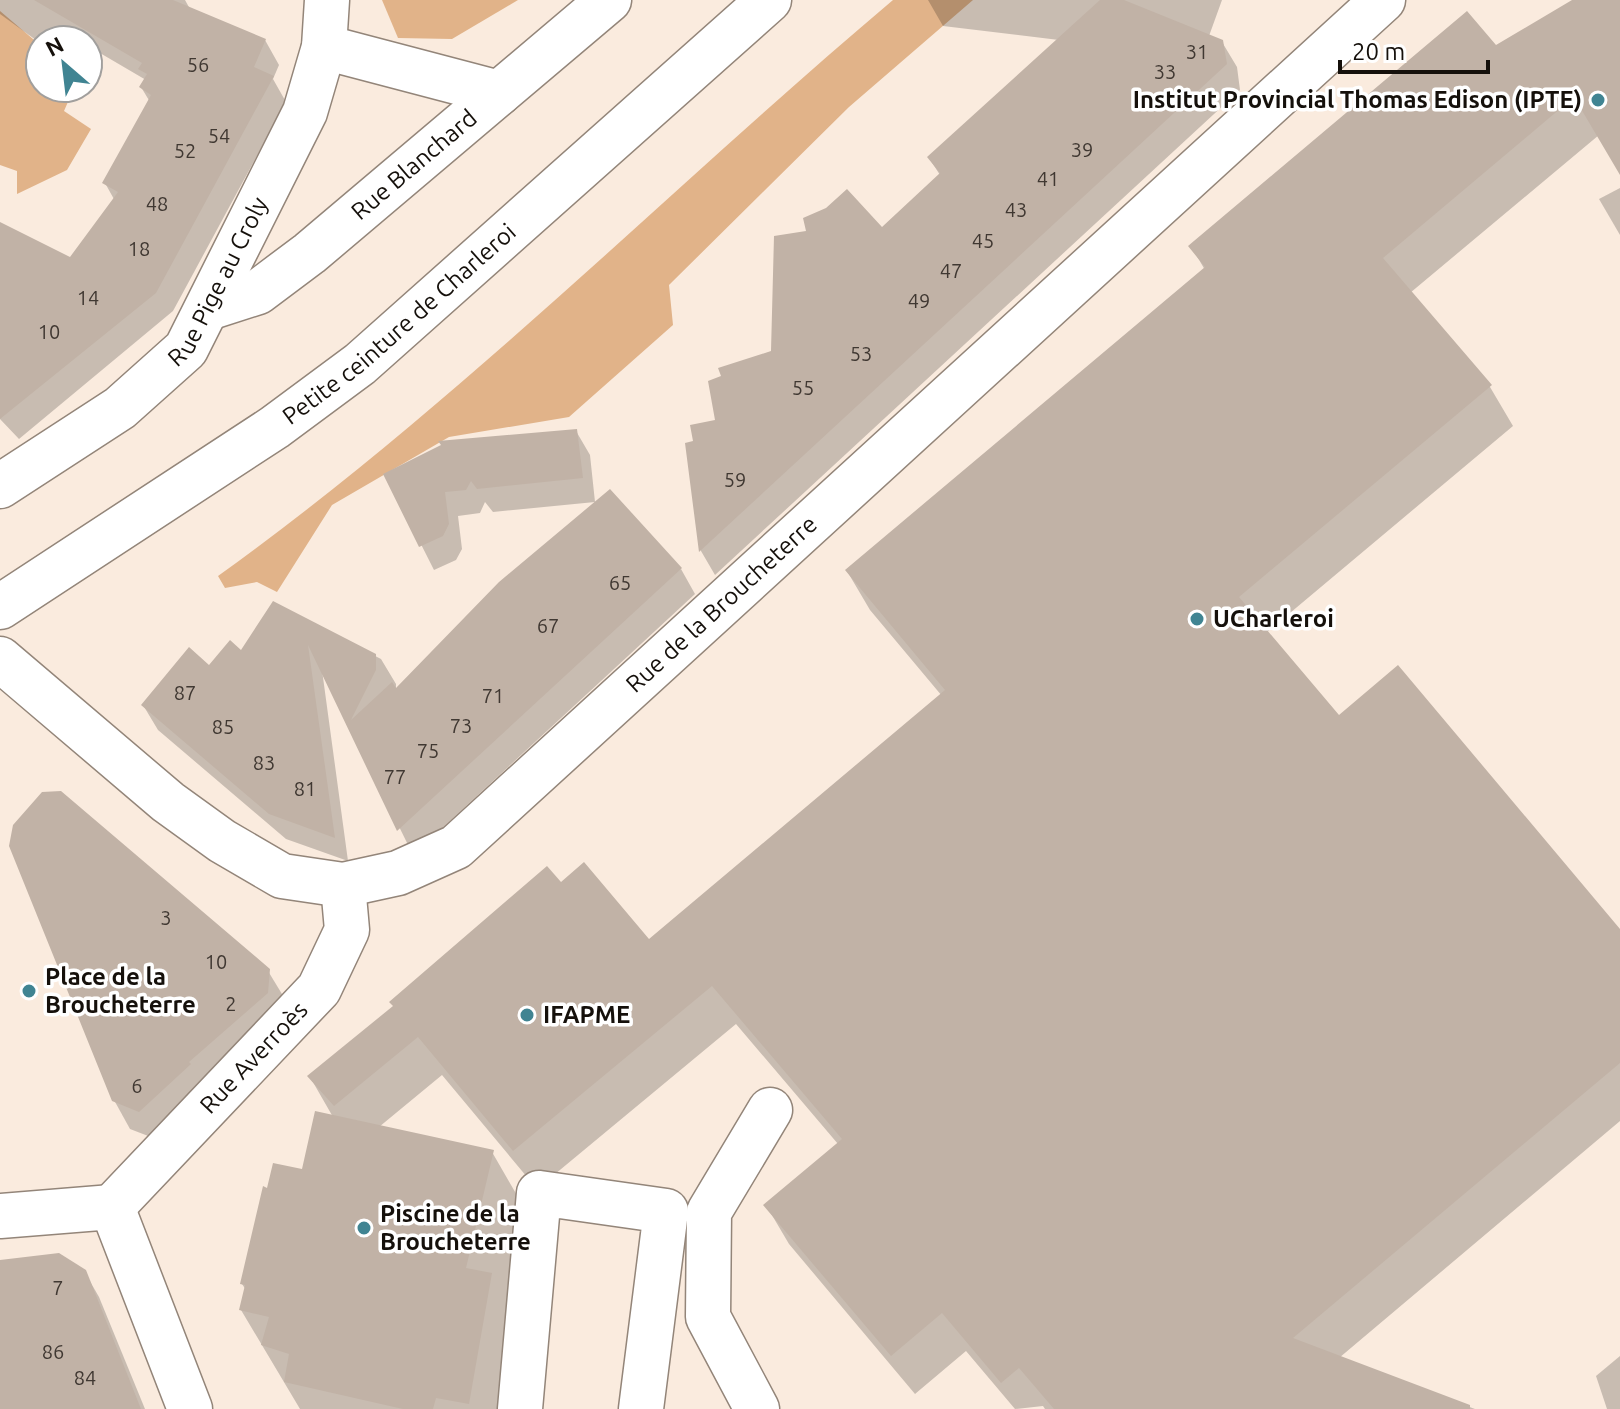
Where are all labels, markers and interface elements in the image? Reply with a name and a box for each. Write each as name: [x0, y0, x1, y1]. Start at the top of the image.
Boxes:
north arrow: [24, 24, 104, 104]
scale bar: [1340, 24, 1488, 74]
text: N: [41, 31, 67, 61]
text: 20 m: [1352, 38, 1405, 65]
house number: 31: [1186, 40, 1208, 63]
house number: 56: [187, 53, 209, 76]
house number: 33: [1154, 60, 1176, 83]
place label: Institut Provincial Thomas Edison (IPTE): [1133, 86, 1582, 113]
marker: Institut Provincial Thomas Edison (IPTE): [1589, 91, 1607, 109]
street label: Rue Blanchard: [346, 104, 482, 225]
house number: 54: [208, 124, 230, 147]
house number: 39: [1071, 138, 1093, 161]
house number: 52: [174, 139, 196, 162]
house number: 41: [1037, 167, 1059, 190]
house number: 48: [146, 192, 168, 215]
street label: Rue Pige au Croly: [162, 192, 273, 372]
house number: 43: [1005, 198, 1027, 221]
street label: Petite ceinture de Charleroi: [277, 218, 521, 430]
house number: 45: [972, 229, 994, 252]
house number: 18: [128, 237, 150, 260]
house number: 47: [940, 259, 962, 282]
house number: 14: [77, 286, 99, 309]
house number: 49: [908, 289, 930, 312]
house number: 10: [38, 320, 60, 343]
house number: 53: [850, 342, 872, 365]
house number: 55: [792, 376, 814, 399]
house number: 59: [724, 468, 746, 491]
street label: Rue de la Broucheterre: [620, 510, 822, 698]
house number: 65: [609, 571, 631, 594]
place label: UCharleroi: [1213, 605, 1334, 632]
marker: UCharleroi: [1188, 610, 1206, 628]
house number: 67: [537, 614, 559, 637]
house number: 87: [174, 681, 196, 704]
house number: 71: [482, 684, 504, 707]
house number: 73: [450, 714, 472, 737]
house number: 85: [212, 715, 234, 738]
house number: 75: [417, 739, 439, 762]
house number: 83: [253, 751, 275, 774]
house number: 77: [384, 765, 406, 788]
house number: 81: [294, 777, 316, 800]
house number: 3: [160, 906, 172, 929]
house number: 10: [205, 950, 227, 973]
place label: Place de la Broucheterre: [45, 963, 196, 1018]
marker: Place de la Broucheterre: [20, 982, 38, 1000]
house number: 2: [225, 992, 237, 1015]
street label: Rue Averroès: [194, 996, 313, 1119]
place label: IFAPME: [543, 1001, 630, 1028]
marker: IFAPME: [518, 1006, 536, 1024]
house number: 6: [131, 1074, 143, 1097]
place label: Piscine de la Broucheterre: [380, 1200, 531, 1255]
marker: Piscine de la Broucheterre: [355, 1219, 373, 1237]
house number: 7: [52, 1276, 64, 1299]
house number: 86: [42, 1340, 64, 1363]
house number: 84: [74, 1366, 96, 1389]

